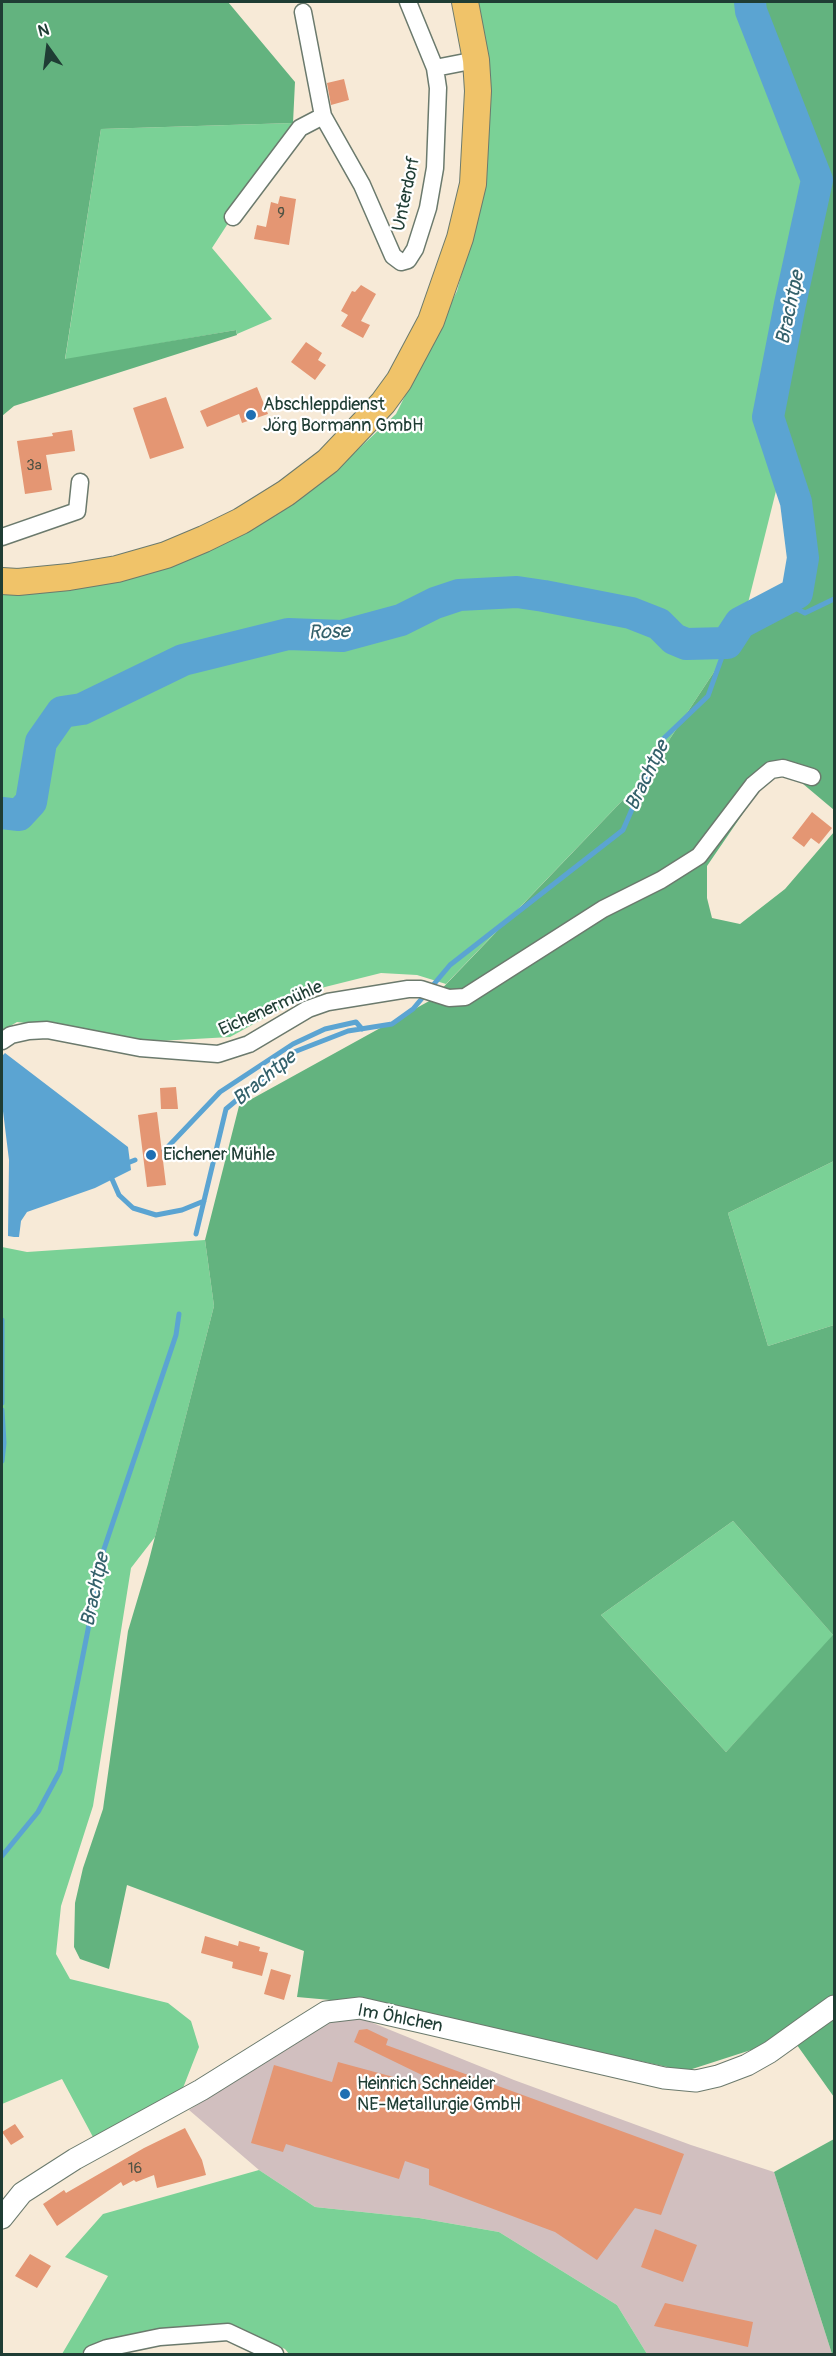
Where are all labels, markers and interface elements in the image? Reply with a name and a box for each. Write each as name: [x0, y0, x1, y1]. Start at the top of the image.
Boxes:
north arrow: [18, 18, 78, 78]
text: N: [36, 20, 51, 42]
street label: Unterdorf: [389, 155, 425, 233]
house number: 9: [277, 205, 285, 223]
water label: Brachtpe: [772, 269, 810, 347]
place label: Abschleppdienst Jörg Bormann GmbH: [263, 394, 423, 436]
marker: Abschleppdienst Jörg Bormann GmbH: [244, 408, 258, 422]
house number: 3a: [26, 457, 42, 475]
water label: Rose: [308, 620, 350, 646]
water label: Brachtpe: [621, 737, 675, 815]
street label: Eichenermühle: [216, 977, 326, 1041]
water label: Brachtpe: [228, 1046, 302, 1112]
place label: Eichener Mühle: [163, 1144, 275, 1166]
marker: Eichener Mühle: [144, 1148, 158, 1162]
water label: Brachtpe: [77, 1551, 115, 1629]
street label: Im Öhlchen: [356, 2000, 444, 2038]
place label: Heinrich Schneider NE-Metallurgie GmbH: [357, 2073, 521, 2116]
marker: Heinrich Schneider NE-Metallurgie GmbH: [338, 2087, 352, 2101]
house number: 16: [128, 2160, 142, 2178]

